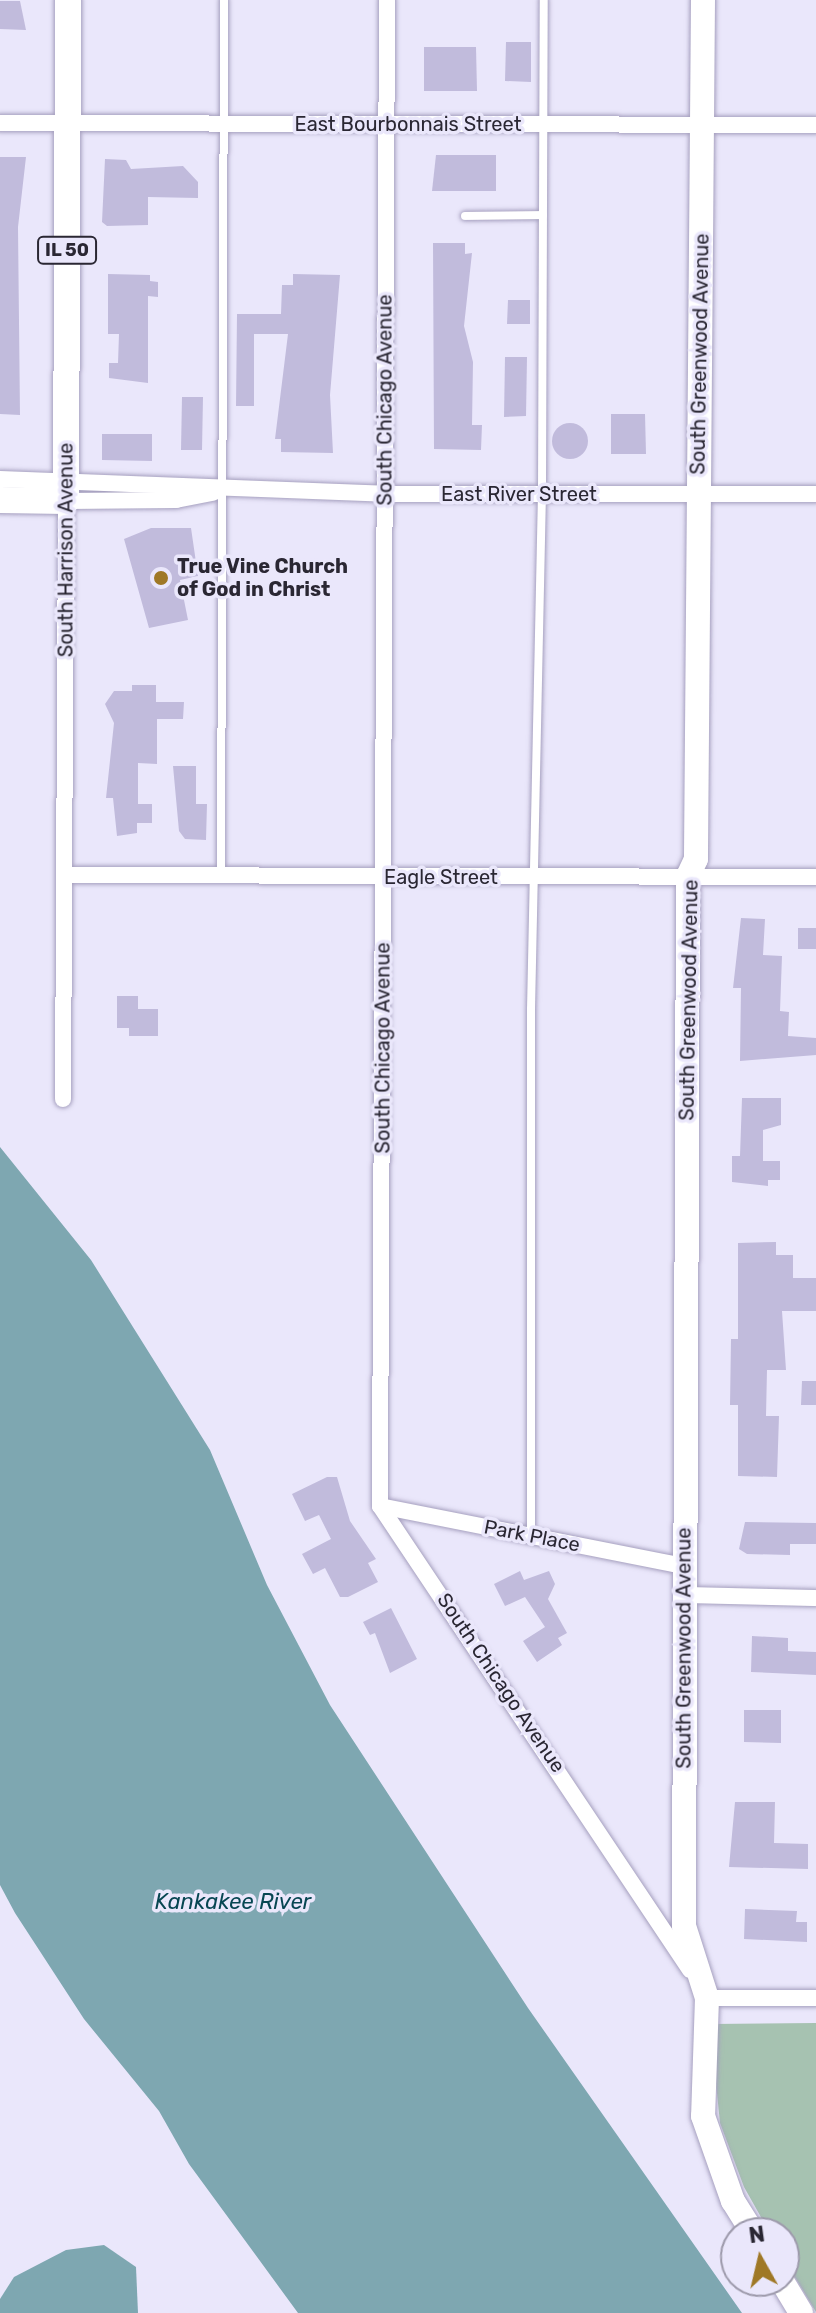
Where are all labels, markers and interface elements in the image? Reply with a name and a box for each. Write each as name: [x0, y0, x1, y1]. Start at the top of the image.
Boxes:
street label: East Bourbonnais Street: [295, 112, 521, 136]
street label: South Greenwood Avenue: [686, 233, 714, 475]
road number: IL 50: [35, 236, 99, 264]
street label: South Chicago Avenue: [373, 294, 397, 506]
street label: South Harrison Avenue: [54, 443, 78, 657]
street label: East River Street: [441, 482, 597, 506]
place label: True Vine Church of God in Christ: [177, 554, 349, 601]
marker: True Vine Church of God in Christ: [152, 569, 170, 587]
street label: Eagle Street: [384, 865, 498, 889]
street label: South Greenwood Avenue: [675, 879, 703, 1121]
street label: South Chicago Avenue: [371, 942, 395, 1154]
street label: Park Place: [482, 1515, 582, 1557]
street label: South Greenwood Avenue: [672, 1527, 696, 1769]
street label: South Chicago Avenue: [432, 1589, 570, 1777]
water label: Kankakee River: [155, 1889, 311, 1915]
north arrow: [720, 2217, 800, 2297]
text: N: [747, 2220, 767, 2249]

